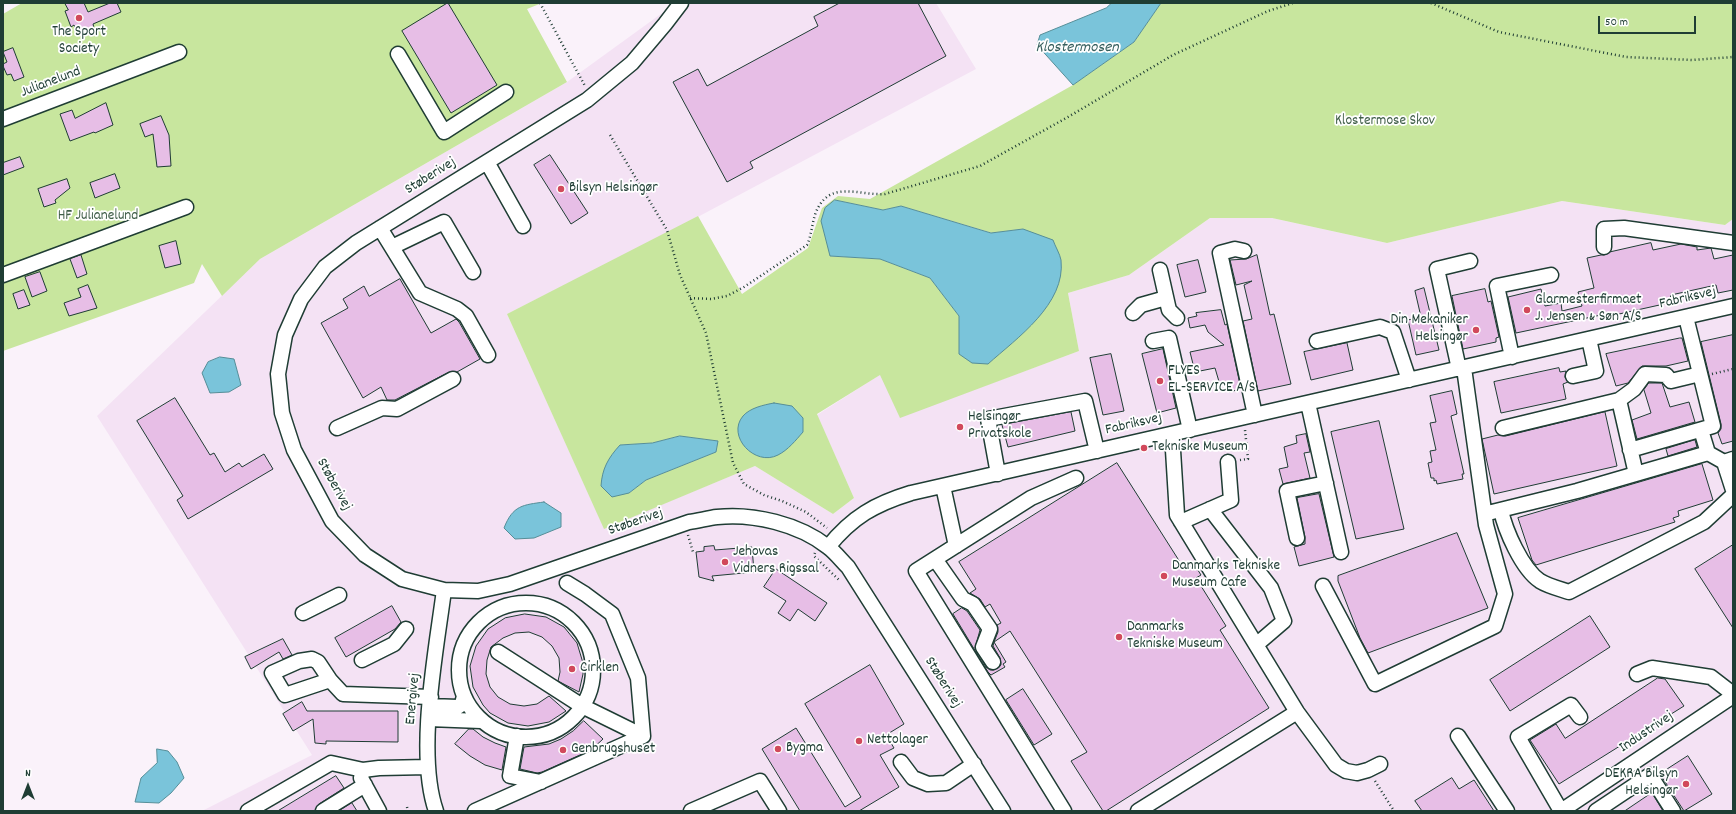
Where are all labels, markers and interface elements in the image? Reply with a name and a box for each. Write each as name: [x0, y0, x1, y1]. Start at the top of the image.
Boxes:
scale bar: [1600, 8, 1698, 34]
marker: The Sport Society: [74, 13, 84, 23]
text: 50 m: [1605, 14, 1628, 31]
place label: The Sport Society: [52, 24, 106, 59]
water label: Klostermosen: [1035, 39, 1119, 59]
street label: Julianelund: [18, 63, 84, 103]
park label: Klostermose Skov: [1335, 113, 1435, 131]
street label: Støberivej: [402, 154, 460, 200]
place label: Bilsyn Helsingør: [569, 180, 658, 198]
marker: Bilsyn Helsingør: [556, 184, 566, 194]
park label: HF Julianelund: [58, 208, 138, 226]
street label: Fabriksvej: [1658, 284, 1718, 314]
place label: Glarmesterfirmaet J. Jensen & Søn A/S: [1535, 292, 1642, 327]
marker: Glarmesterfirmaet J. Jensen & Søn A/S: [1522, 305, 1532, 315]
place label: Din Mekaniker Helsingør: [1391, 312, 1468, 347]
marker: Din Mekaniker Helsingør: [1471, 325, 1481, 335]
place label: FLYES EL-SERVICE A/S: [1168, 363, 1255, 398]
marker: FLYES EL-SERVICE A/S: [1155, 376, 1165, 386]
place label: Helsingør Privatskole: [968, 409, 1031, 444]
street label: Fabriksvej: [1104, 410, 1164, 440]
marker: Helsingør Privatskole: [955, 422, 965, 432]
place label: Tekniske Museum: [1152, 439, 1248, 457]
marker: Tekniske Museum: [1139, 443, 1149, 453]
street label: Støberivej: [311, 456, 355, 514]
street label: Støberivej: [606, 505, 666, 541]
place label: Jehovas Vidners Rigssal: [733, 544, 819, 579]
marker: Jehovas Vidners Rigssal: [720, 557, 730, 567]
place label: Danmarks Tekniske Museum Cafe: [1172, 558, 1280, 593]
marker: Danmarks Tekniske Museum Cafe: [1159, 571, 1169, 581]
place label: Danmarks Tekniske Museum: [1127, 619, 1223, 654]
marker: Danmarks Tekniske Museum: [1114, 632, 1124, 642]
street label: Støberivej: [919, 654, 965, 712]
place label: Cirklen: [580, 660, 619, 678]
marker: Cirklen: [567, 664, 577, 674]
street label: Energivej: [403, 672, 425, 726]
street label: Industrivej: [1616, 708, 1678, 758]
place label: Nettolager: [867, 732, 928, 750]
marker: Nettolager: [854, 736, 864, 746]
place label: Bygma: [786, 740, 823, 758]
place label: Genbrugshuset: [571, 741, 655, 759]
marker: Bygma: [773, 744, 783, 754]
marker: Genbrugshuset: [558, 745, 568, 755]
north arrow: [8, 766, 48, 806]
text: N: [25, 766, 31, 782]
place label: DEKRA Bilsyn Helsingør: [1605, 766, 1678, 801]
marker: DEKRA Bilsyn Helsingør: [1681, 779, 1691, 789]

